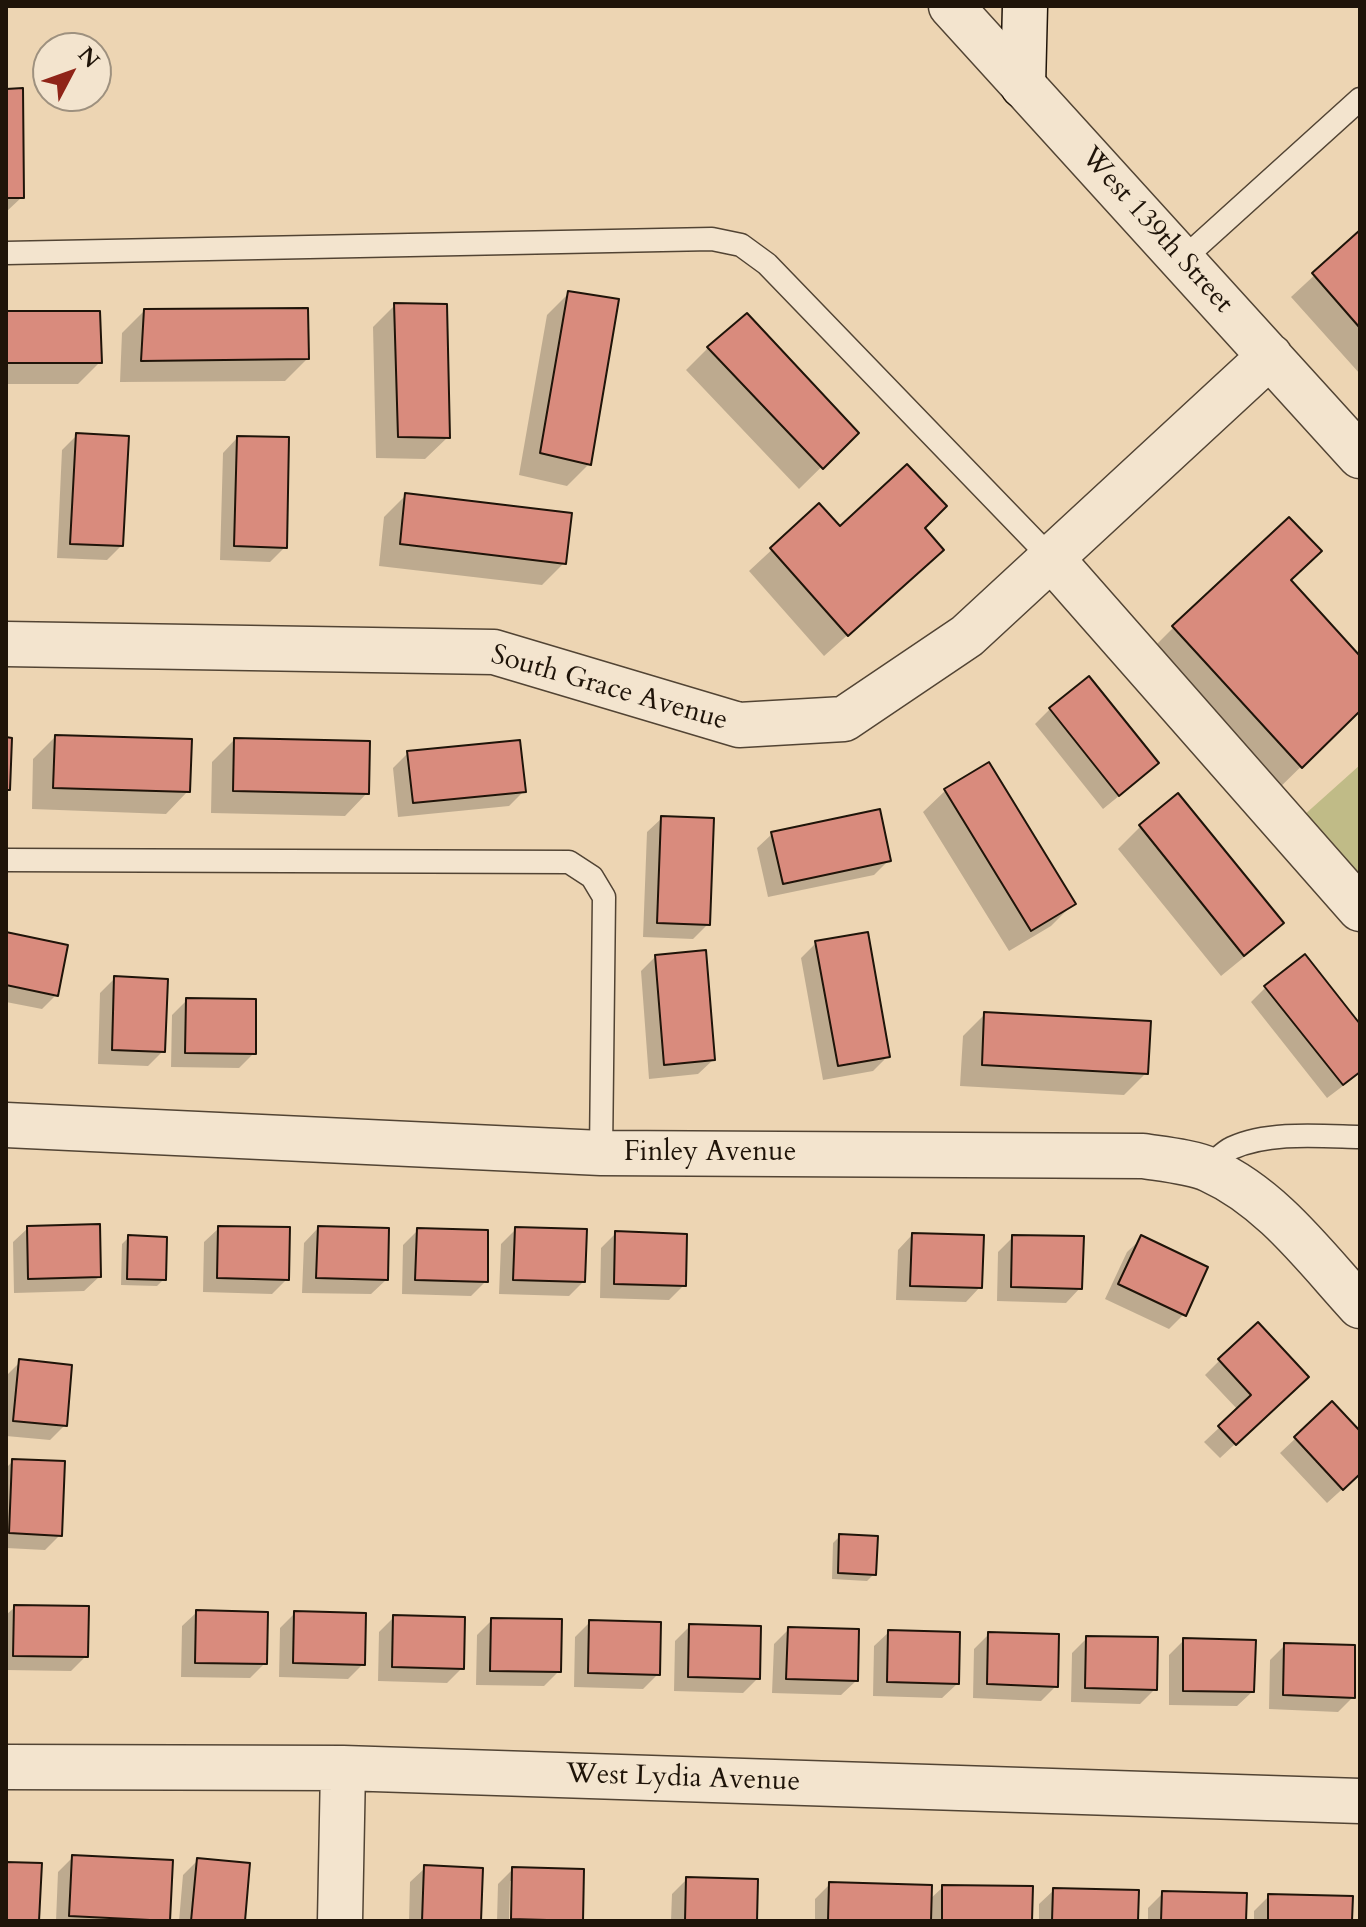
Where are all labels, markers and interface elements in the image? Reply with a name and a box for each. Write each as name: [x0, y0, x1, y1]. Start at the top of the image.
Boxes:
north arrow: [32, 32, 112, 112]
text: N: [71, 41, 106, 75]
street label: West 139th Street: [1073, 141, 1239, 321]
street label: South Grace Avenue: [487, 639, 731, 739]
street label: Finley Avenue: [624, 1137, 796, 1171]
street label: West Lydia Avenue: [565, 1758, 801, 1800]

